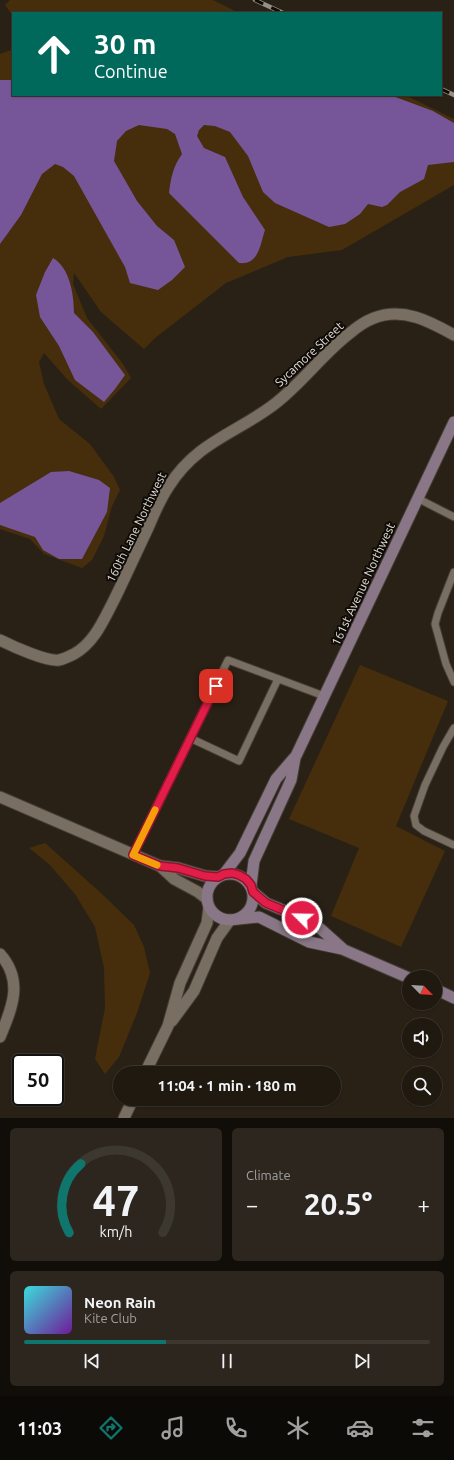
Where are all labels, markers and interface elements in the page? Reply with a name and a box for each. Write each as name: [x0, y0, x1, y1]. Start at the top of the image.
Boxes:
icon: ahead: [28, 28, 80, 80]
text: 30 m: [94, 28, 156, 59]
text: Continue: [94, 61, 168, 81]
street label: Sycamore Street: [272, 319, 346, 389]
street label: 160th Lane Northwest: [104, 470, 168, 584]
street label: 161st Avenue Northwest: [329, 520, 397, 647]
pin: [199, 669, 233, 703]
icon: arrive: [205, 675, 227, 697]
position arrow: [281, 897, 323, 939]
north arrow: [402, 970, 442, 1010]
map controls: [402, 970, 442, 1106]
button: sound: [402, 1018, 442, 1058]
speed limit sign: 50: [12, 1054, 64, 1106]
button: search: [402, 1066, 442, 1106]
text: 11:04 · 1 min · 180 m: [158, 1077, 296, 1094]
text: Climate: [246, 1168, 291, 1182]
text: 47: [93, 1176, 139, 1223]
text: 20.5°: [304, 1187, 372, 1221]
text: −: [246, 1192, 258, 1217]
text: +: [418, 1192, 430, 1217]
text: km/h: [100, 1223, 132, 1239]
text: Neon Rain: [84, 1294, 156, 1311]
text: Kite Club: [84, 1311, 137, 1325]
icon: previous: [81, 1350, 103, 1372]
icon: pause: [216, 1350, 238, 1372]
icon: next: [351, 1350, 373, 1372]
icon: directions: [97, 1414, 125, 1442]
icon: music: [159, 1414, 187, 1442]
icon: phone: [222, 1414, 250, 1442]
icon: climate: [284, 1414, 312, 1442]
icon: car: [346, 1414, 374, 1442]
icon: filters: [409, 1414, 437, 1442]
text: 11:03: [17, 1418, 62, 1438]

